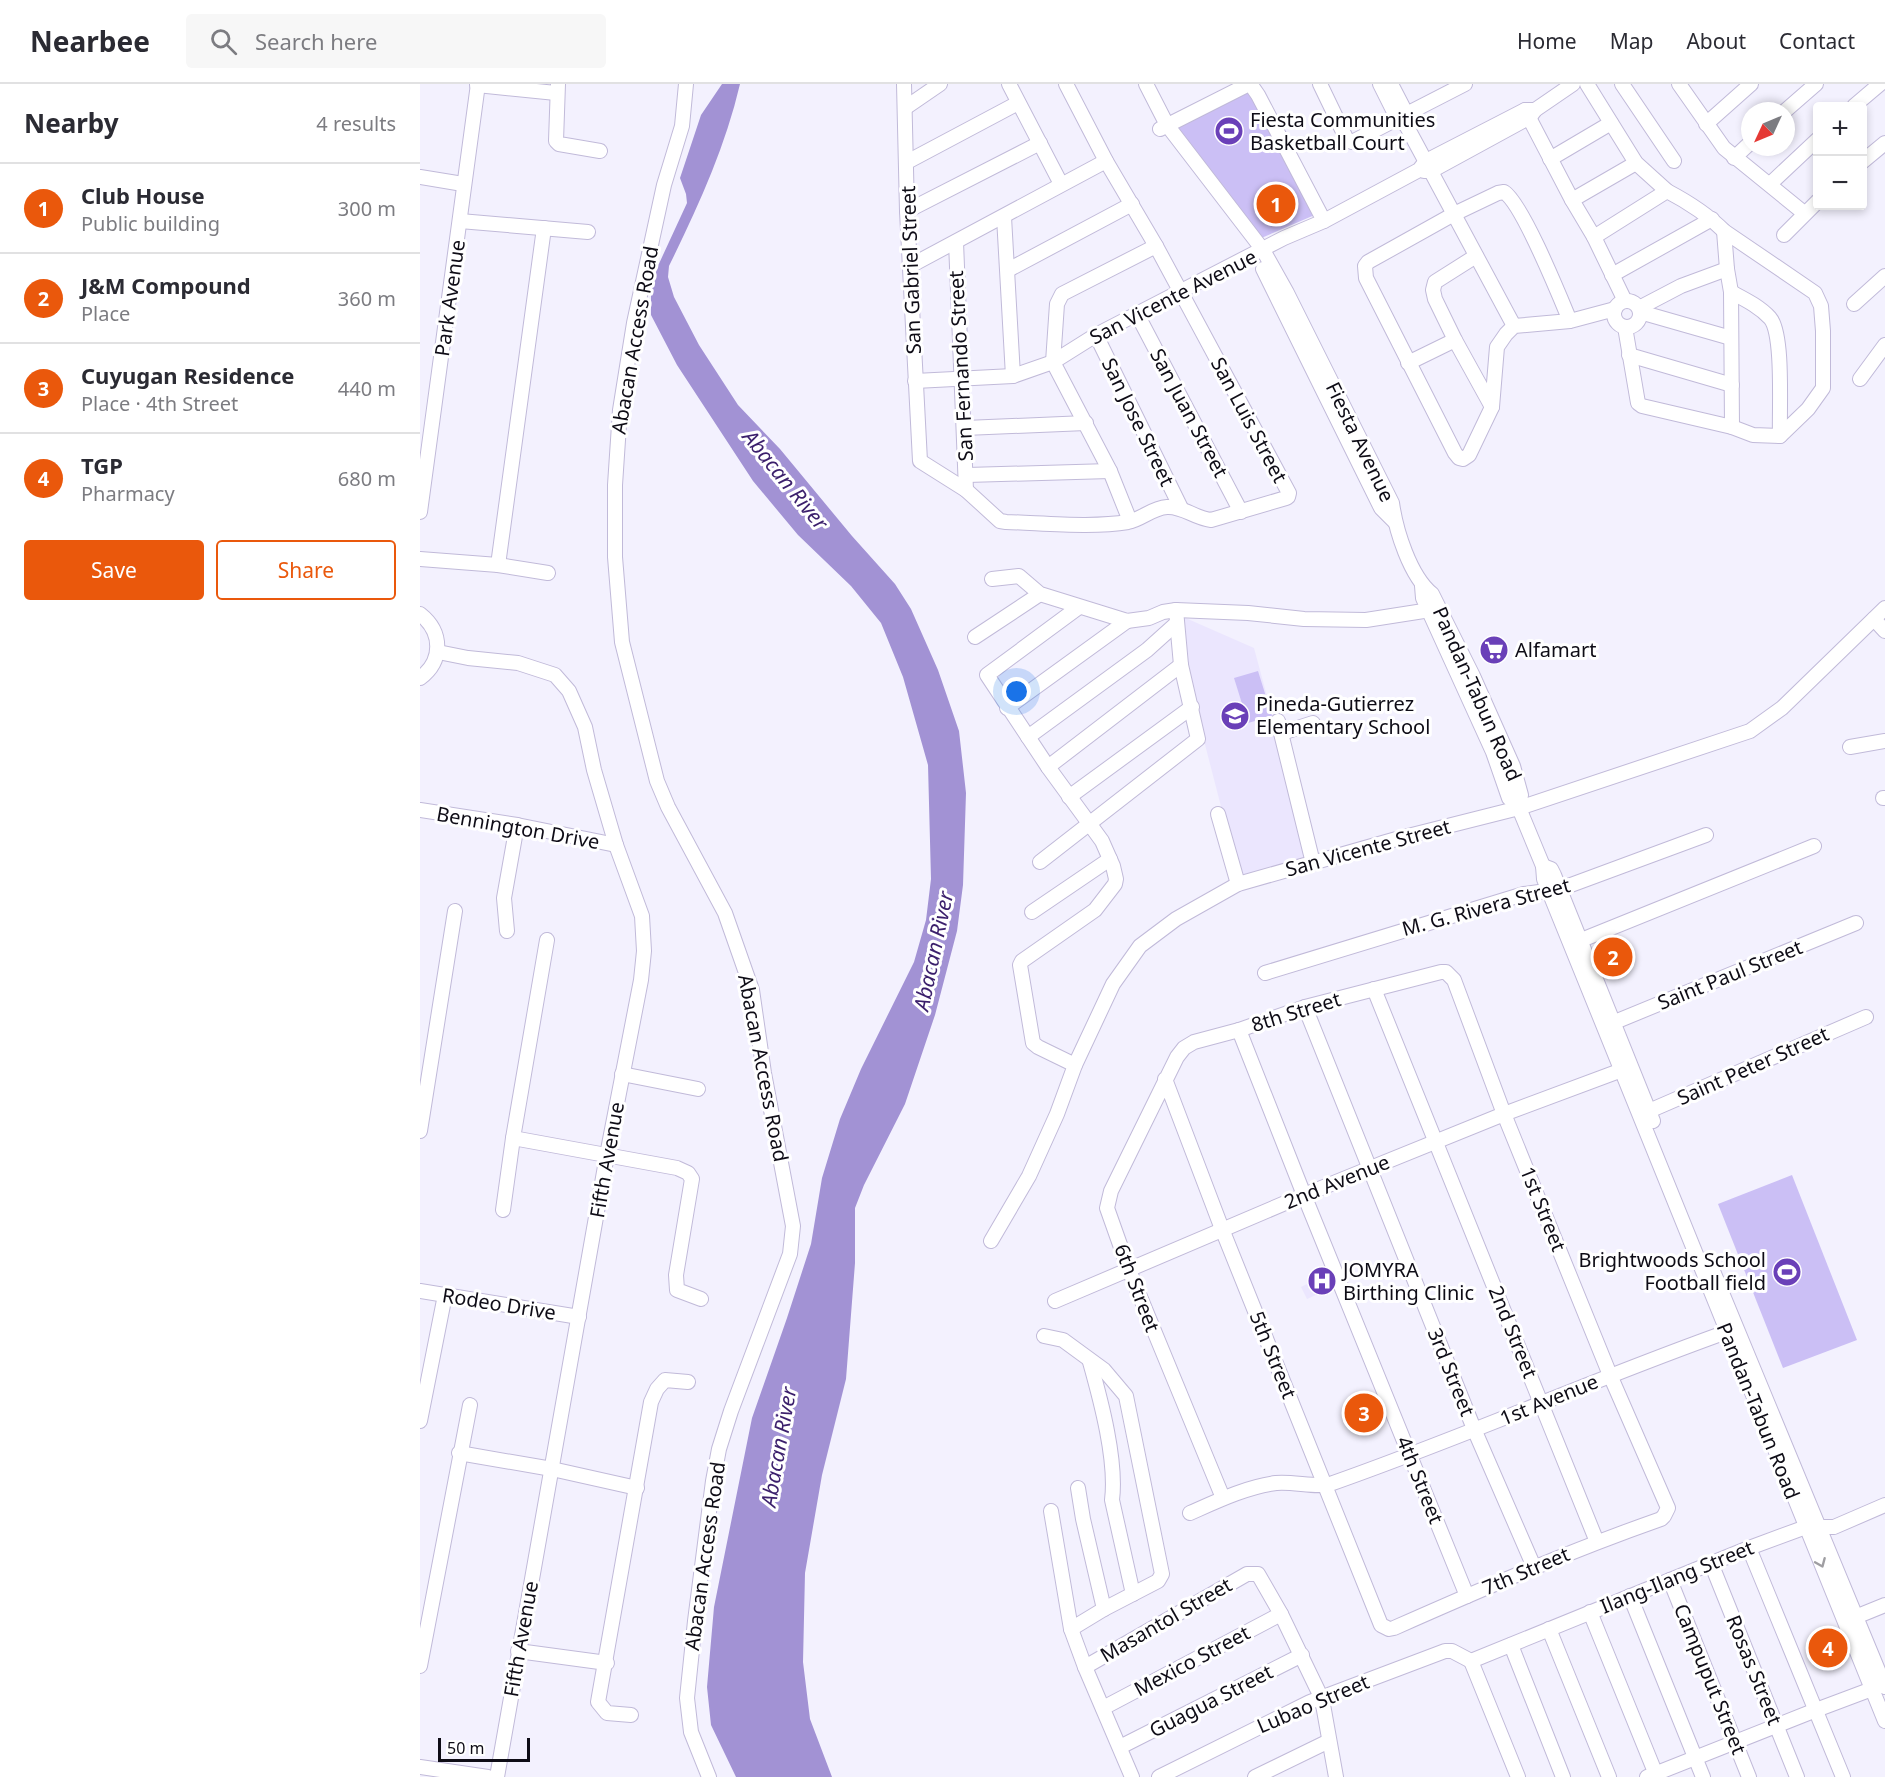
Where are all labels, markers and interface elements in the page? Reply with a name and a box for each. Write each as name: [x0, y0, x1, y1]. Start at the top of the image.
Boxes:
search box: [186, 14, 606, 68]
text: Nearbee: [30, 22, 150, 60]
icon: search: [207, 25, 240, 58]
text: Search here: [255, 26, 377, 56]
text: Home: [1517, 27, 1577, 55]
text: Map: [1610, 27, 1653, 55]
text: About: [1686, 27, 1746, 55]
text: Contact: [1779, 27, 1855, 55]
north arrow: [1741, 102, 1795, 156]
map controls: [1813, 102, 1867, 210]
button: +: [1813, 102, 1867, 156]
text: Nearby: [24, 105, 119, 141]
place label: Fiesta Communities Basketball Court: [1250, 106, 1435, 156]
text: 4 results: [316, 110, 396, 137]
sports icon: Fiesta Communities Basketball Court: [1213, 115, 1245, 147]
button: −: [1813, 156, 1867, 210]
text: Club House: [81, 180, 205, 210]
pin: 1: [1256, 182, 1296, 226]
street label: San Gabriel Street: [894, 185, 927, 355]
text: 1: [38, 195, 49, 222]
text: 300 m: [338, 195, 396, 222]
text: Public building: [81, 210, 220, 237]
street label: Park Avenue: [428, 238, 471, 358]
street label: San Vicente Avenue: [1085, 243, 1261, 350]
street label: Abacan Access Road: [605, 244, 664, 436]
text: J&M Compound: [81, 270, 251, 300]
street label: San Fernando Street: [942, 270, 979, 462]
text: 2: [38, 285, 49, 312]
text: 360 m: [338, 285, 396, 312]
text: Place: [81, 300, 130, 327]
street label: San Juan Street: [1144, 344, 1235, 482]
street label: San Luis Street: [1205, 352, 1294, 487]
street label: San Jose Street: [1096, 353, 1181, 490]
text: Cuyugan Residence: [81, 360, 294, 390]
text: 3: [38, 375, 49, 402]
text: 440 m: [338, 375, 396, 402]
street label: Fiesta Avenue: [1320, 377, 1401, 506]
text: Place · 4th Street: [81, 390, 238, 417]
water label: Abacan River: [736, 422, 836, 536]
text: TGP: [81, 450, 123, 480]
text: 4: [38, 465, 49, 492]
text: 680 m: [338, 465, 396, 492]
text: Pharmacy: [81, 480, 175, 507]
button: Save: [24, 540, 204, 600]
button: Share: [216, 540, 396, 600]
street label: Pandan-Tabun Road: [1427, 602, 1528, 785]
supermarket icon: Alfamart: [1478, 634, 1510, 666]
place label: Alfamart: [1515, 636, 1596, 663]
your location: [1002, 677, 1031, 706]
place label: Pineda-Gutierrez Elementary School: [1256, 690, 1430, 740]
school or university icon: Pineda-Gutierrez Elementary School: [1219, 700, 1251, 732]
street label: Bennington Drive: [434, 800, 602, 855]
street label: San Vicente Street: [1282, 813, 1453, 883]
street label: M. G. Rivera Street: [1399, 871, 1573, 942]
water label: Abacan River: [906, 887, 960, 1015]
street label: Saint Paul Street: [1653, 933, 1806, 1016]
pin: 2: [1594, 934, 1632, 980]
street label: Abacan Access Road: [732, 972, 795, 1164]
street label: 8th Street: [1248, 985, 1344, 1038]
street label: Saint Peter Street: [1673, 1020, 1833, 1111]
street label: Fifth Avenue: [583, 1100, 630, 1220]
street label: 2nd Avenue: [1280, 1148, 1394, 1215]
street label: 1st Street: [1514, 1162, 1573, 1255]
street label: 6th Street: [1108, 1240, 1167, 1336]
place label: Brightwoods School Football field: [1578, 1246, 1766, 1296]
place label: JOMYRA Birthing Clinic: [1341, 1256, 1474, 1306]
sports icon: Brightwoods School Football field: [1771, 1256, 1803, 1288]
hospital icon: JOMYRA Birthing Clinic: [1306, 1265, 1338, 1297]
street label: Rodeo Drive: [440, 1281, 558, 1326]
street label: 2nd Street: [1483, 1282, 1544, 1382]
street label: 5th Street: [1244, 1307, 1303, 1403]
street label: Pandan-Tabun Road: [1711, 1318, 1806, 1503]
street label: 3rd Street: [1422, 1324, 1481, 1420]
street label: 1st Avenue: [1496, 1368, 1602, 1431]
water label: Abacan River: [753, 1383, 803, 1511]
pin: 3: [1344, 1390, 1384, 1436]
street label: 4th Street: [1391, 1432, 1450, 1528]
street label: Abacan Access Road: [678, 1460, 731, 1652]
street label: Ilang-Ilang Street: [1596, 1533, 1757, 1620]
street label: 7th Street: [1478, 1540, 1573, 1601]
one-way arrow: [1814, 1557, 1826, 1568]
street label: Masantol Street: [1095, 1571, 1237, 1668]
street label: Fifth Avenue: [497, 1579, 544, 1699]
street label: Campuput Street: [1668, 1600, 1753, 1758]
street label: Rosas Street: [1720, 1611, 1789, 1729]
street label: Mexico Street: [1129, 1619, 1254, 1702]
pin: 4: [1808, 1626, 1848, 1670]
street label: Guagua Street: [1144, 1658, 1277, 1743]
street label: Lubao Street: [1253, 1668, 1373, 1739]
scale bar: [438, 1735, 530, 1762]
text: 50 m: [447, 1737, 484, 1759]

